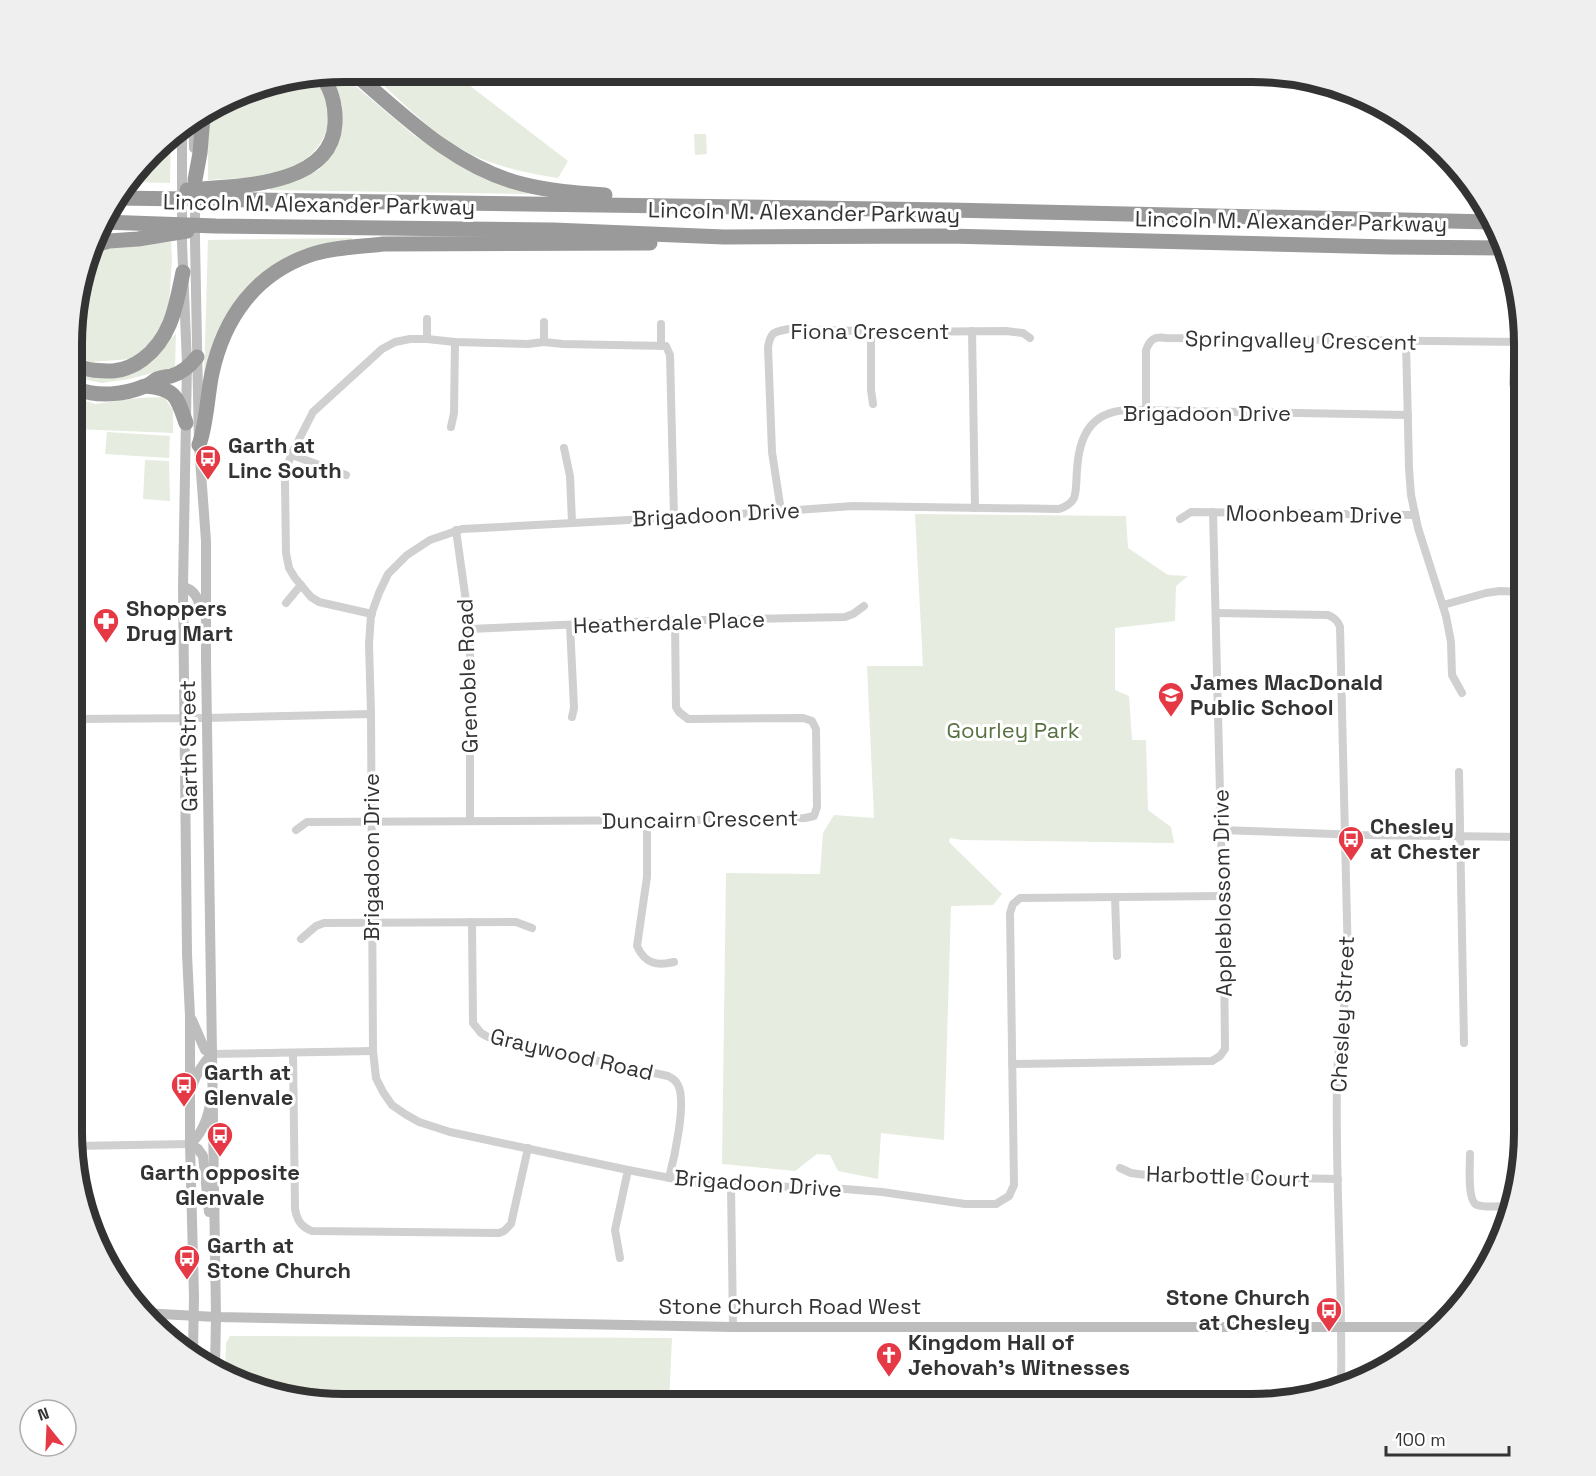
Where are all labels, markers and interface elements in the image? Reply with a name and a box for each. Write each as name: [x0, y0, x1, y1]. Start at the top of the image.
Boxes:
street label: Lincoln M. Alexander Parkway: [163, 187, 475, 221]
street label: Lincoln M. Alexander Parkway: [648, 195, 960, 229]
street label: Lincoln M. Alexander Parkway: [1135, 204, 1447, 238]
street label: Fiona Crescent: [791, 317, 949, 345]
street label: Springvalley Crescent: [1185, 324, 1417, 356]
street label: Brigadoon Drive: [1123, 399, 1291, 427]
place label: Garth at Linc South: [228, 431, 342, 484]
bus stop icon: Garth at Linc South: [193, 443, 223, 481]
street label: Brigadoon Drive: [631, 496, 801, 532]
street label: Moonbeam Drive: [1225, 498, 1403, 530]
place label: Shoppers Drug Mart: [126, 594, 233, 647]
street label: Grenoble Road: [450, 598, 484, 754]
street label: Heatherdale Place: [573, 605, 765, 639]
pharmacy icon: Shoppers Drug Mart: [91, 606, 121, 644]
place label: James MacDonald Public School: [1190, 668, 1383, 721]
street label: Garth Street: [173, 680, 203, 812]
school or university icon: James MacDonald Public School: [1156, 680, 1186, 718]
park label: Gourley Park: [946, 716, 1080, 744]
street label: Brigadoon Drive: [357, 773, 385, 941]
street label: Appleblossom Drive: [1206, 789, 1238, 997]
street label: Duncairn Crescent: [602, 803, 798, 835]
place label: Chesley at Chester: [1370, 812, 1481, 865]
bus stop icon: Chesley at Chester: [1336, 824, 1366, 862]
street label: Chesley Street: [1324, 935, 1360, 1093]
street label: Graywood Road: [488, 1022, 656, 1086]
place label: Garth at Glenvale: [204, 1058, 293, 1111]
bus stop icon: Garth at Glenvale: [169, 1070, 199, 1108]
bus stop icon: Garth opposite Glenvale: [205, 1120, 235, 1158]
place label: Garth opposite Glenvale: [140, 1158, 300, 1211]
street label: Harbottle Court: [1146, 1159, 1310, 1193]
street label: Brigadoon Drive: [673, 1163, 843, 1203]
place label: Garth at Stone Church: [207, 1231, 351, 1284]
bus stop icon: Garth at Stone Church: [172, 1243, 202, 1281]
place label: Stone Church at Chesley: [1166, 1283, 1310, 1336]
street label: Stone Church Road West: [659, 1292, 922, 1320]
bus stop icon: Stone Church at Chesley: [1314, 1295, 1344, 1333]
place label: Kingdom Hall of Jehovah's Witnesses: [908, 1328, 1130, 1381]
church icon: Kingdom Hall of Jehovah's Witnesses: [874, 1340, 904, 1378]
north arrow: [18, 1398, 78, 1458]
text: N: [35, 1403, 52, 1426]
scale bar: [1386, 1419, 1509, 1457]
text: 100 m: [1395, 1428, 1446, 1451]

